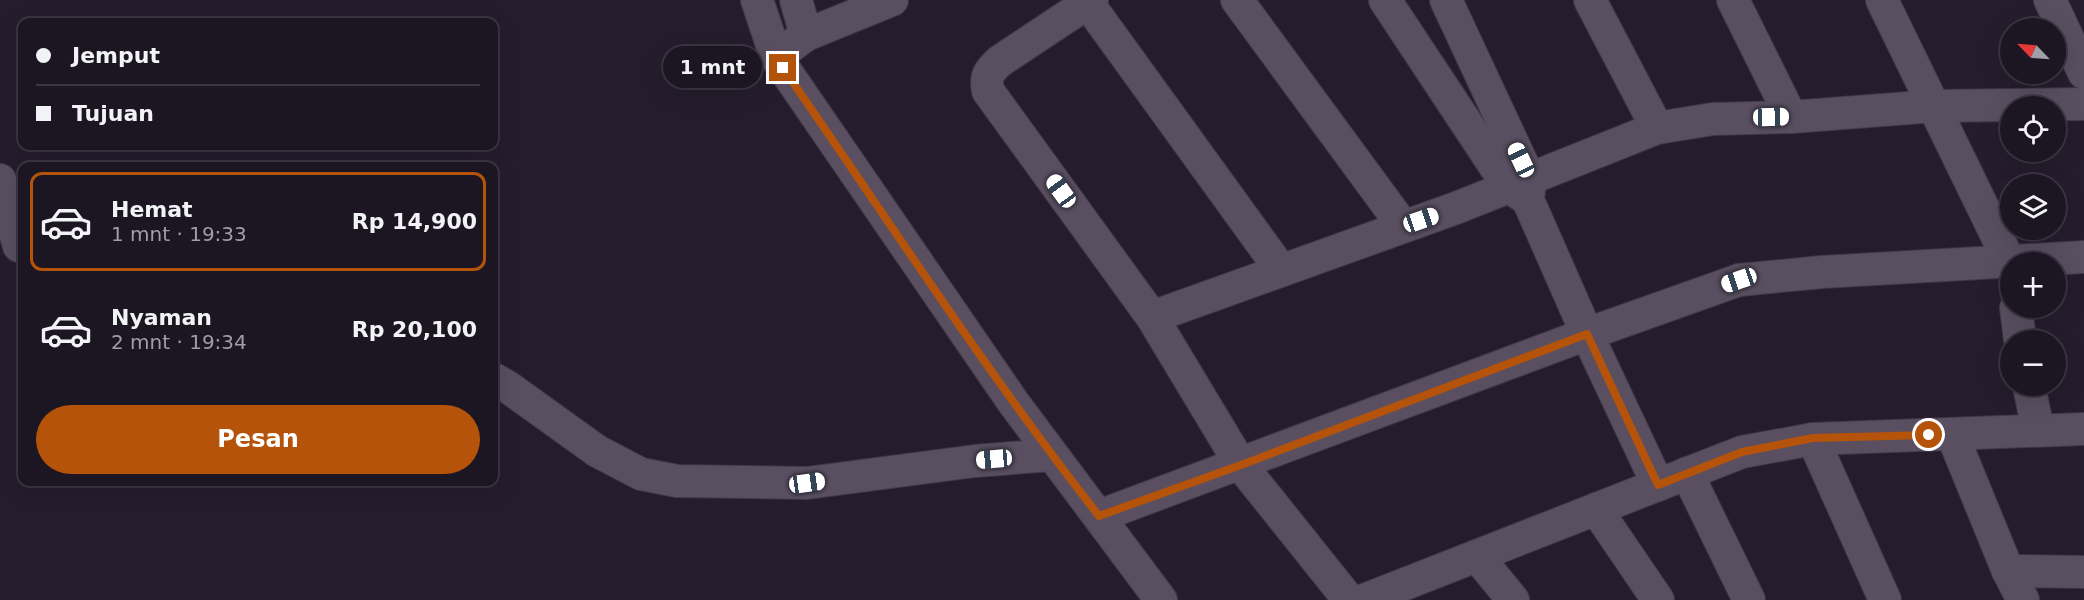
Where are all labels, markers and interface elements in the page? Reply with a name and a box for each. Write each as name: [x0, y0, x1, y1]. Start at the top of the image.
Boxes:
north arrow: [2000, 18, 2066, 84]
map controls: [2000, 18, 2066, 396]
text: Jemput: [72, 43, 160, 68]
callout: 1 mnt: [663, 47, 762, 89]
route end: [769, 54, 796, 81]
text: 1 mnt: [680, 55, 745, 79]
button: locate: [2000, 96, 2066, 162]
text: Tujuan: [72, 101, 154, 126]
car: [1753, 108, 1789, 126]
car: [1505, 140, 1537, 180]
car: [1043, 171, 1079, 211]
button: layers: [2000, 174, 2066, 240]
icon: car: [39, 195, 93, 249]
text: Hemat: [111, 197, 193, 222]
car: [1401, 206, 1441, 234]
text: Rp 14,900: [352, 209, 477, 234]
text: 1 mnt · 19:33: [111, 222, 247, 246]
button: +: [2000, 252, 2066, 318]
car: [1719, 266, 1759, 294]
icon: car: [39, 303, 93, 357]
text: Nyaman: [111, 305, 212, 330]
text: Rp 20,100: [352, 317, 477, 342]
text: 2 mnt · 19:34: [111, 330, 247, 354]
button: −: [2000, 330, 2066, 396]
button: Pesan: [36, 405, 480, 474]
route start: [1915, 421, 1942, 448]
car: [975, 448, 1013, 470]
car: [788, 472, 826, 494]

